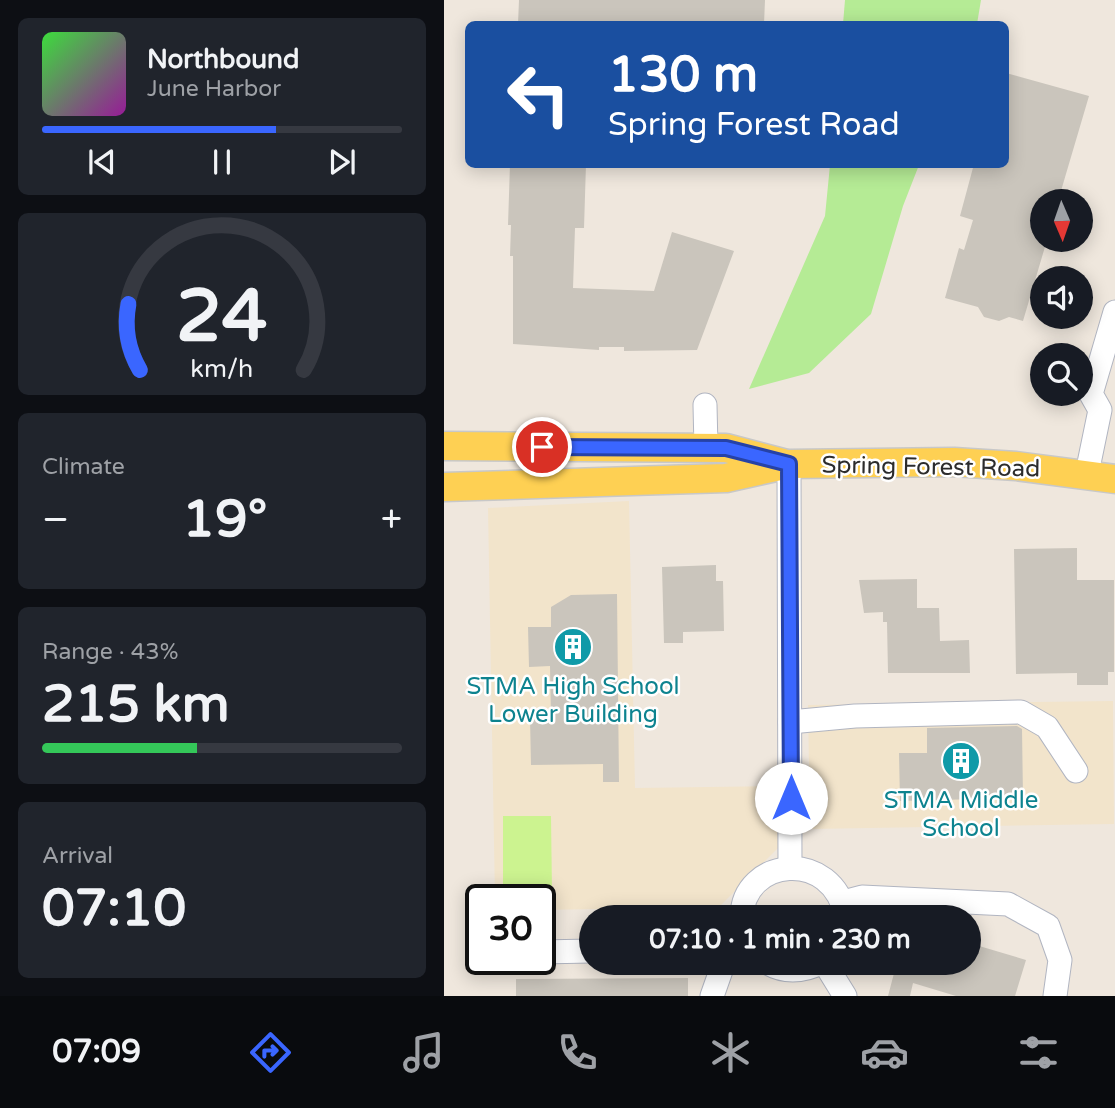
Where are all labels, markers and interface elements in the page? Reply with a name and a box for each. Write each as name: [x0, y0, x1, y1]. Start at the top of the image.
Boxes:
text: Northbound: [147, 44, 299, 75]
text: 130 m: [608, 46, 758, 105]
icon: left: [493, 49, 584, 140]
text: June Harbor: [147, 75, 281, 103]
text: Spring Forest Road: [608, 106, 900, 144]
icon: previous: [83, 143, 121, 181]
icon: pause: [203, 143, 241, 181]
icon: next: [323, 143, 361, 181]
north arrow: [1030, 189, 1093, 252]
map controls: [1030, 189, 1093, 406]
button: sound: [1030, 266, 1093, 329]
text: 24: [176, 273, 268, 361]
button: search: [1030, 343, 1093, 406]
text: km/h: [191, 353, 253, 383]
pin: [512, 417, 572, 477]
icon: arrive: [523, 428, 561, 466]
street label: Spring Forest Road: [821, 451, 1041, 483]
text: Climate: [42, 453, 125, 481]
text: 19°: [182, 488, 267, 551]
text: −: [42, 497, 69, 543]
text: +: [381, 497, 402, 543]
building icon: STMA High School Lower Building: [552, 626, 594, 668]
text: Range · 43%: [42, 638, 178, 666]
place label: STMA High School Lower Building: [466, 672, 680, 729]
text: 215 km: [42, 673, 230, 736]
building icon: STMA Middle School: [940, 740, 982, 782]
position arrow: [754, 761, 828, 835]
place label: STMA Middle School: [884, 786, 1038, 843]
text: Arrival: [42, 842, 113, 870]
text: 07:10: [42, 877, 186, 940]
speed limit sign: 30: [465, 884, 556, 975]
text: 07:10 · 1 min · 230 m: [649, 924, 911, 955]
icon: directions: [246, 1028, 295, 1077]
icon: music: [399, 1028, 448, 1077]
icon: phone: [553, 1028, 602, 1077]
icon: climate: [706, 1028, 755, 1077]
icon: car: [860, 1028, 909, 1077]
icon: filters: [1014, 1028, 1063, 1077]
text: 07:09: [52, 1033, 141, 1071]

